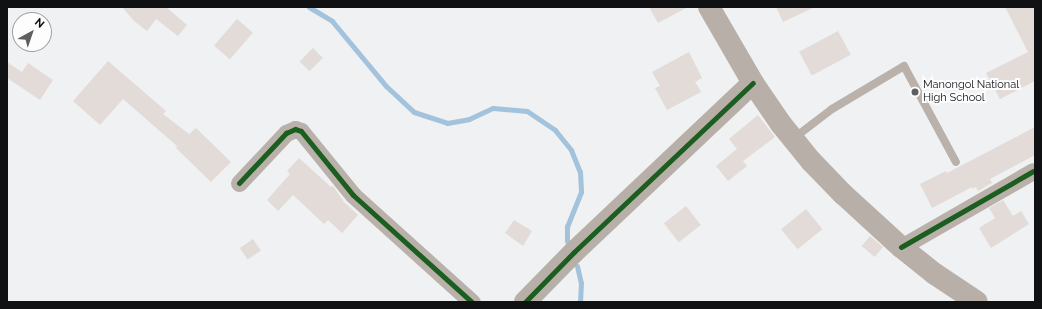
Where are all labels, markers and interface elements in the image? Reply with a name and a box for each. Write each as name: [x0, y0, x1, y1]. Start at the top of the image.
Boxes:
north arrow: [12, 12, 52, 52]
text: N: [32, 16, 47, 31]
place label: Manongol National High School: [923, 79, 1020, 105]
marker: Manongol National High School: [910, 87, 920, 97]

